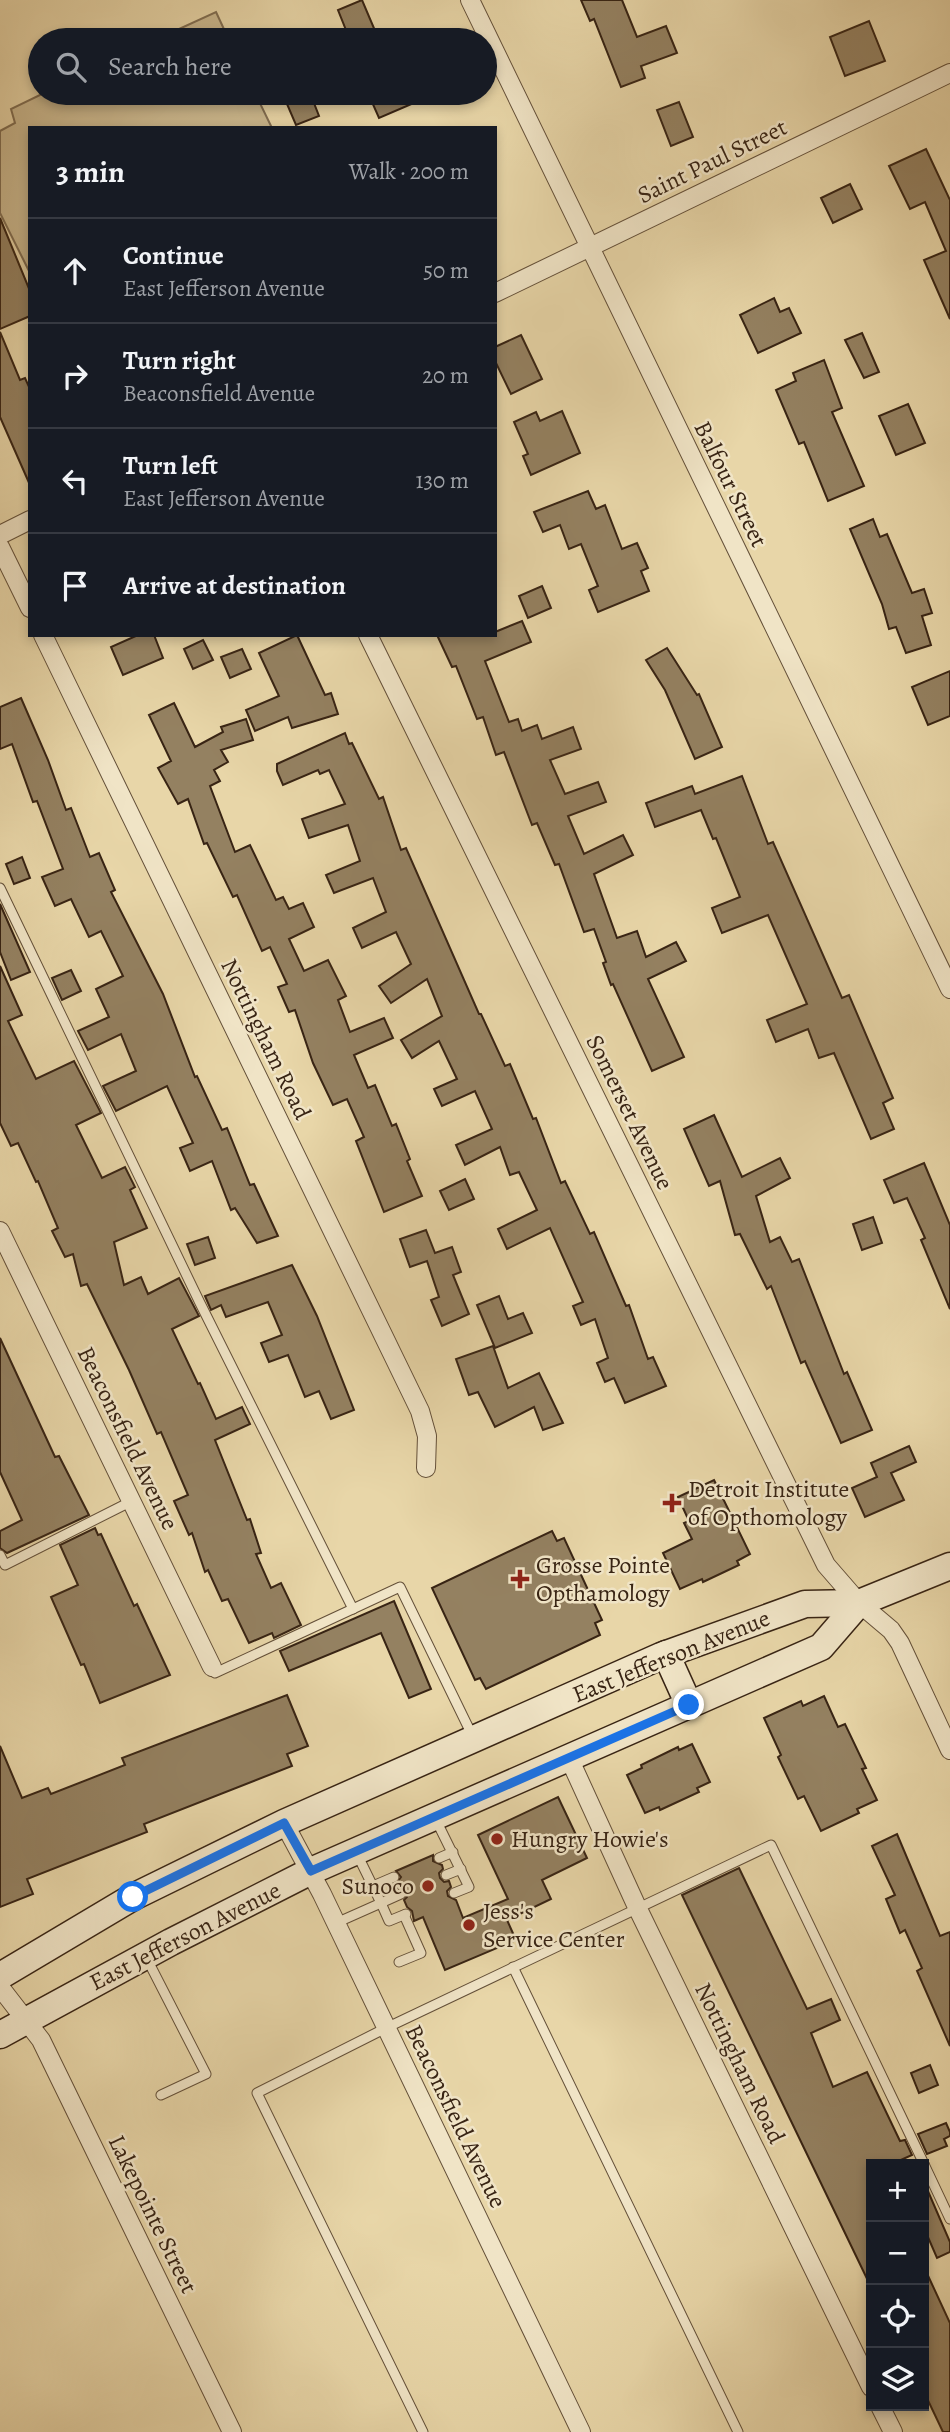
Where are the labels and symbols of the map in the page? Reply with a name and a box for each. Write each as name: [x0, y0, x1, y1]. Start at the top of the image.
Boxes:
street label: Saint Paul Street: [632, 111, 792, 211]
street label: Balfour Street: [687, 416, 775, 553]
street label: Nottingham Road: [213, 953, 319, 1125]
street label: Somerset Avenue: [579, 1029, 681, 1195]
street label: Beaconsfield Avenue: [70, 1341, 186, 1535]
place label: Detroit Institute of Opthomology: [688, 1473, 849, 1533]
marker: Detroit Institute of Opthomology: [662, 1493, 682, 1513]
place label: Grosse Pointe Opthamology: [536, 1549, 670, 1609]
marker: Grosse Pointe Opthamology: [510, 1569, 530, 1589]
street label: East Jefferson Avenue: [567, 1602, 775, 1710]
route end: [673, 1689, 704, 1720]
place label: Hungry Howie's: [511, 1823, 669, 1855]
marker: Hungry Howie's: [489, 1831, 505, 1847]
place label: Sunoco: [341, 1870, 414, 1902]
street label: East Jefferson Avenue: [84, 1874, 286, 1998]
marker: Sunoco: [420, 1878, 436, 1894]
route start: [117, 1881, 148, 1912]
place label: Jess's Service Center: [483, 1895, 625, 1955]
marker: Jess's Service Center: [461, 1917, 477, 1933]
street label: Nottingham Road: [687, 1977, 793, 2149]
street label: Beaconsfield Avenue: [398, 2019, 514, 2213]
street label: Lakepointe Street: [101, 2129, 205, 2299]

